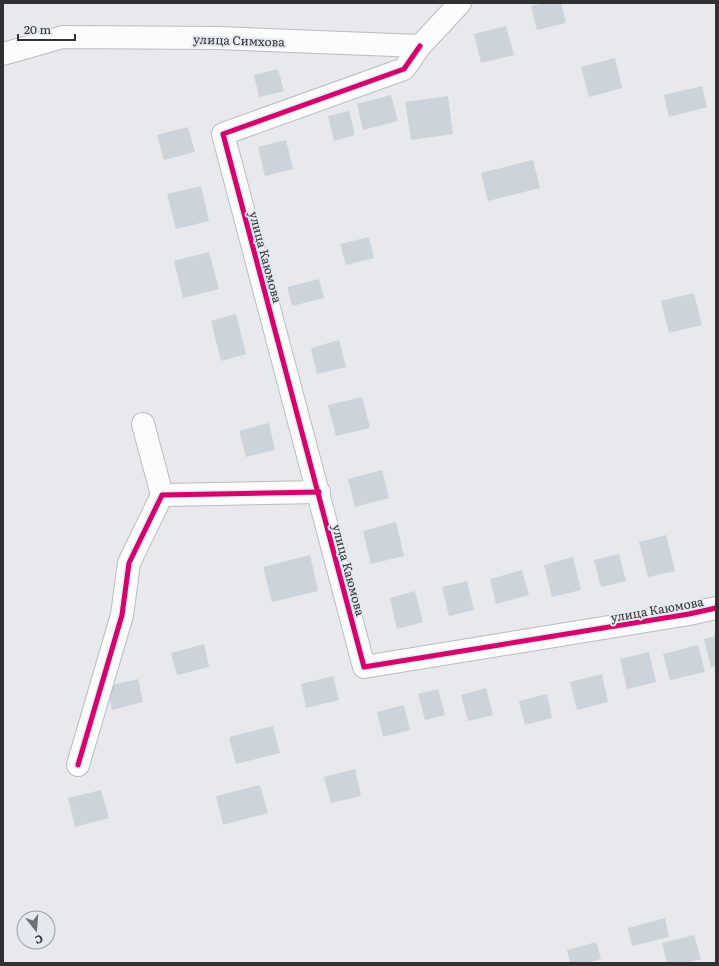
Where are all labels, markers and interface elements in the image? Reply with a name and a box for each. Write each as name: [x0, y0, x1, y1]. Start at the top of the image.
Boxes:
scale bar: [18, 16, 75, 42]
text: 20 m: [24, 20, 51, 38]
street label: улица Симхова: [193, 29, 286, 51]
street label: улица Каюмова: [245, 209, 287, 305]
street label: улица Каюмова: [328, 522, 370, 618]
street label: улица Каюмова: [609, 592, 705, 626]
north arrow: [16, 910, 56, 950]
text: С: [33, 932, 45, 949]

